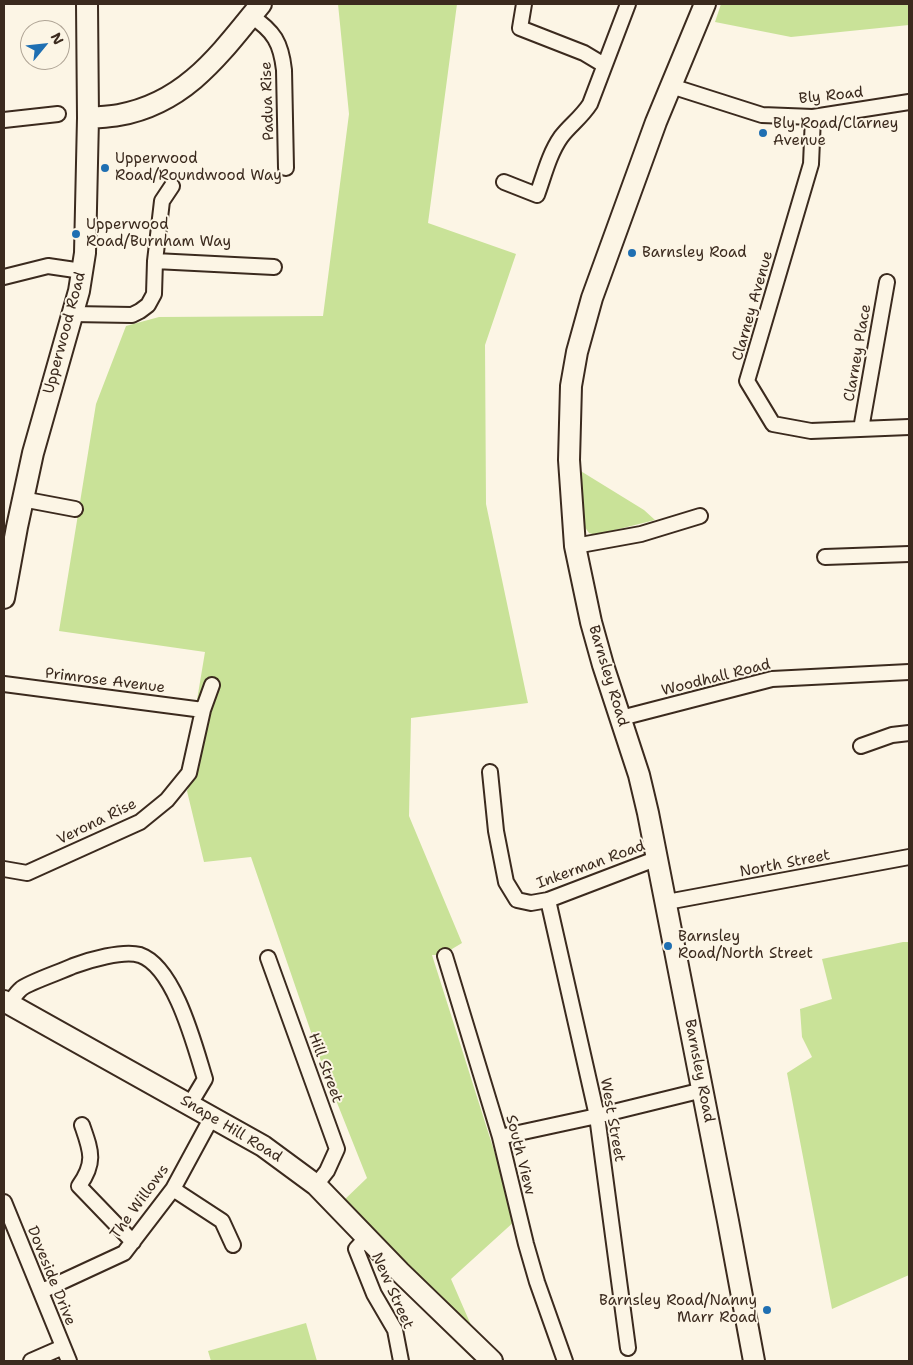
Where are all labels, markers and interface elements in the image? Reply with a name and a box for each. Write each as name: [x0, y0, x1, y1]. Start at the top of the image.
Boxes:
north arrow: [20, 20, 70, 70]
text: N: [47, 29, 68, 48]
street label: Padua Rise: [258, 61, 278, 141]
street label: Bly Road: [798, 84, 864, 108]
place label: Bly Road/Clarney Avenue: [773, 115, 898, 150]
marker: Bly Road/Clarney Avenue: [757, 127, 769, 139]
place label: Upperwood Road/Roundwood Way: [115, 150, 282, 185]
marker: Upperwood Road/Roundwood Way: [99, 162, 111, 174]
place label: Upperwood Road/Burnham Way: [86, 216, 231, 251]
marker: Upperwood Road/Burnham Way: [70, 228, 82, 240]
place label: Barnsley Road: [642, 244, 747, 262]
marker: Barnsley Road: [626, 247, 638, 259]
street label: Clarney Avenue: [729, 249, 777, 363]
street label: Upperwood Road: [40, 270, 90, 396]
street label: Clarney Place: [841, 303, 875, 403]
street label: Barnsley Road: [584, 623, 632, 729]
street label: Woodhall Road: [660, 656, 772, 700]
street label: Primrose Avenue: [44, 665, 166, 697]
street label: Verona Rise: [54, 795, 140, 849]
street label: Inkerman Road: [534, 837, 648, 893]
street label: North Street: [738, 846, 832, 882]
place label: Barnsley Road/North Street: [678, 928, 813, 963]
marker: Barnsley Road/North Street: [662, 940, 674, 952]
street label: Barnsley Road: [680, 1018, 718, 1124]
street label: Hill Street: [304, 1031, 346, 1105]
street label: West Street: [596, 1077, 628, 1163]
street label: Snape Hill Road: [177, 1092, 285, 1166]
street label: South View: [501, 1113, 539, 1197]
street label: The Willows: [107, 1161, 173, 1243]
street label: Doveside Drive: [23, 1224, 79, 1328]
street label: New Street: [367, 1250, 417, 1332]
place label: Barnsley Road/Nanny Marr Road: [599, 1292, 757, 1327]
marker: Barnsley Road/Nanny Marr Road: [761, 1304, 773, 1316]

